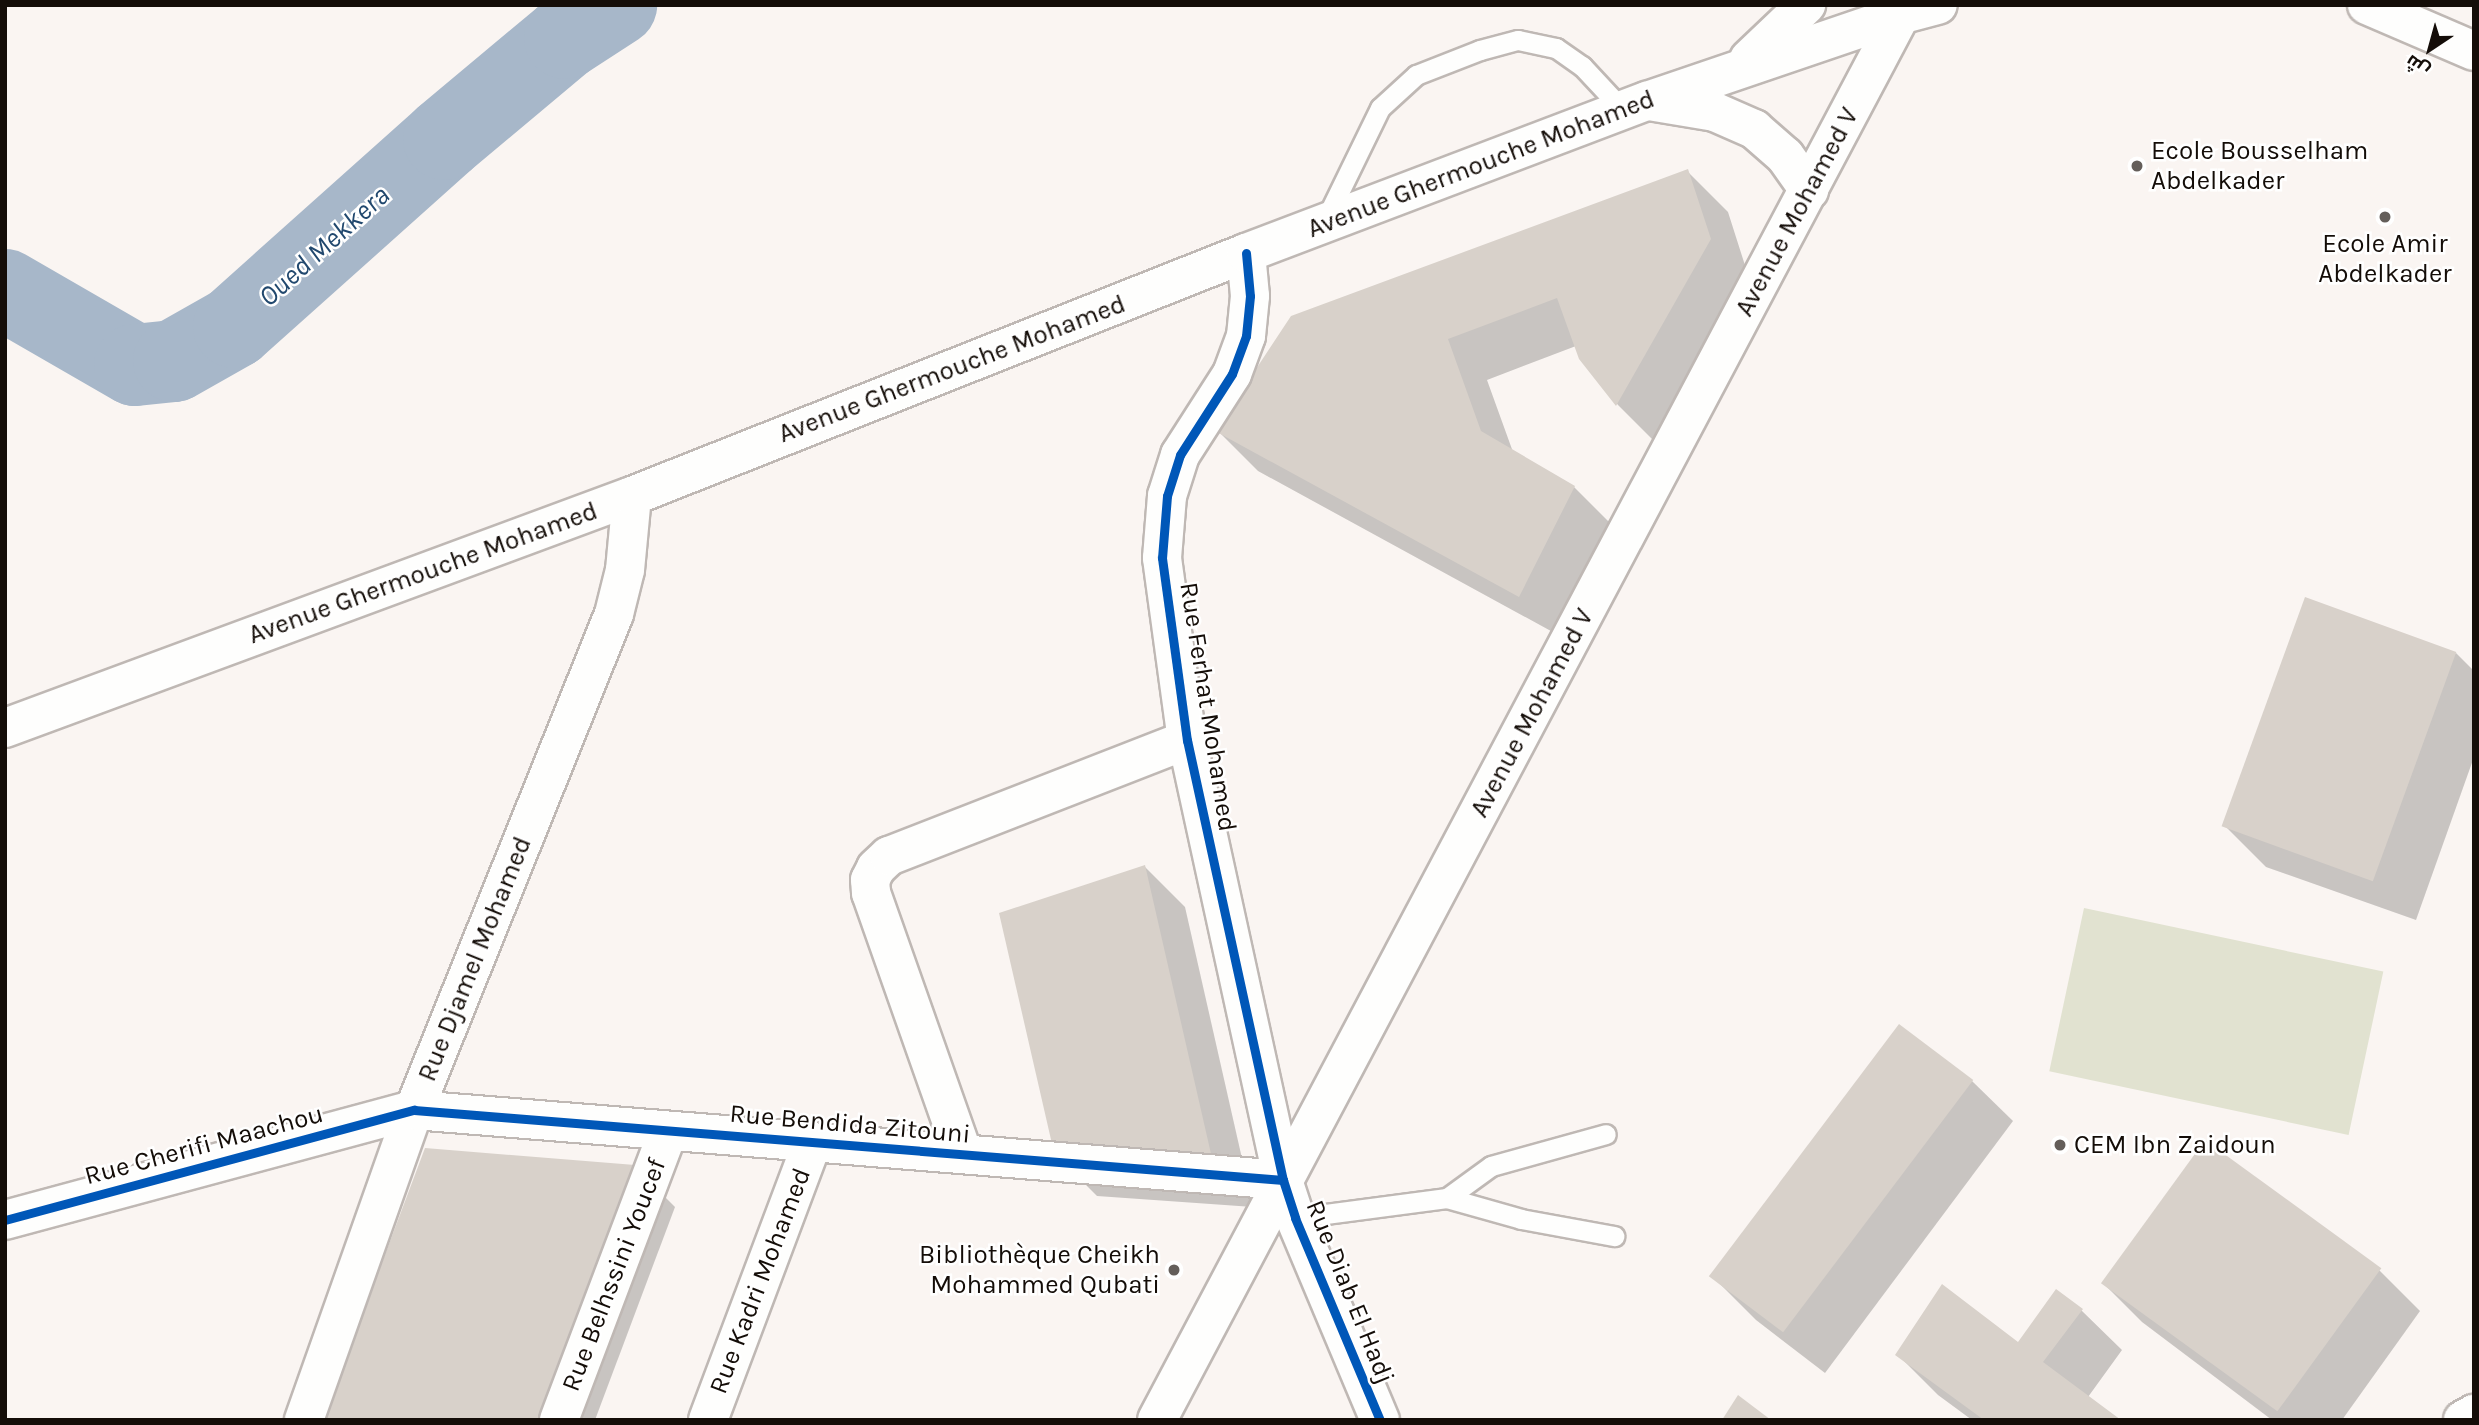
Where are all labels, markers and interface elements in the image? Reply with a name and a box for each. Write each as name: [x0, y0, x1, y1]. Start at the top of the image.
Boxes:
north arrow: [2395, 14, 2465, 84]
text: ش: [2401, 50, 2434, 82]
street label: Avenue Ghermouche Mohamed: [1303, 83, 1659, 245]
street label: Avenue Mohamed V: [1729, 102, 1865, 322]
place label: Ecole Bousselham Abdelkader: [2151, 135, 2368, 196]
marker: Ecole Bousselham Abdelkader: [2129, 158, 2145, 174]
water label: Oued Mekkera: [251, 178, 397, 314]
marker: Ecole Amir Abdelkader: [2377, 209, 2393, 225]
place label: Ecole Amir Abdelkader: [2318, 228, 2452, 290]
street label: Avenue Ghermouche Mohamed: [774, 288, 1130, 450]
street label: Avenue Ghermouche Mohamed: [244, 495, 602, 651]
street label: Rue Ferhat Mohamed: [1173, 580, 1243, 834]
street label: Avenue Mohamed V: [1464, 603, 1600, 823]
street label: Rue Djamel Mohamed: [412, 832, 538, 1086]
street label: Rue Cherifi Maachou: [81, 1098, 327, 1192]
street label: Rue Bendida Zitouni: [728, 1098, 972, 1150]
place label: CEM Ibn Zaidoun: [2074, 1129, 2276, 1161]
marker: CEM Ibn Zaidoun: [2052, 1137, 2068, 1153]
street label: Rue Belhssini Youcef: [555, 1154, 673, 1396]
street label: Rue Kadri Mohamed: [703, 1164, 817, 1398]
street label: Rue Diab El Hadj: [1299, 1196, 1401, 1388]
place label: Bibliothèque Cheikh Mohammed Qubati: [919, 1239, 1160, 1300]
marker: Bibliothèque Cheikh Mohammed Qubati: [1166, 1262, 1182, 1278]

